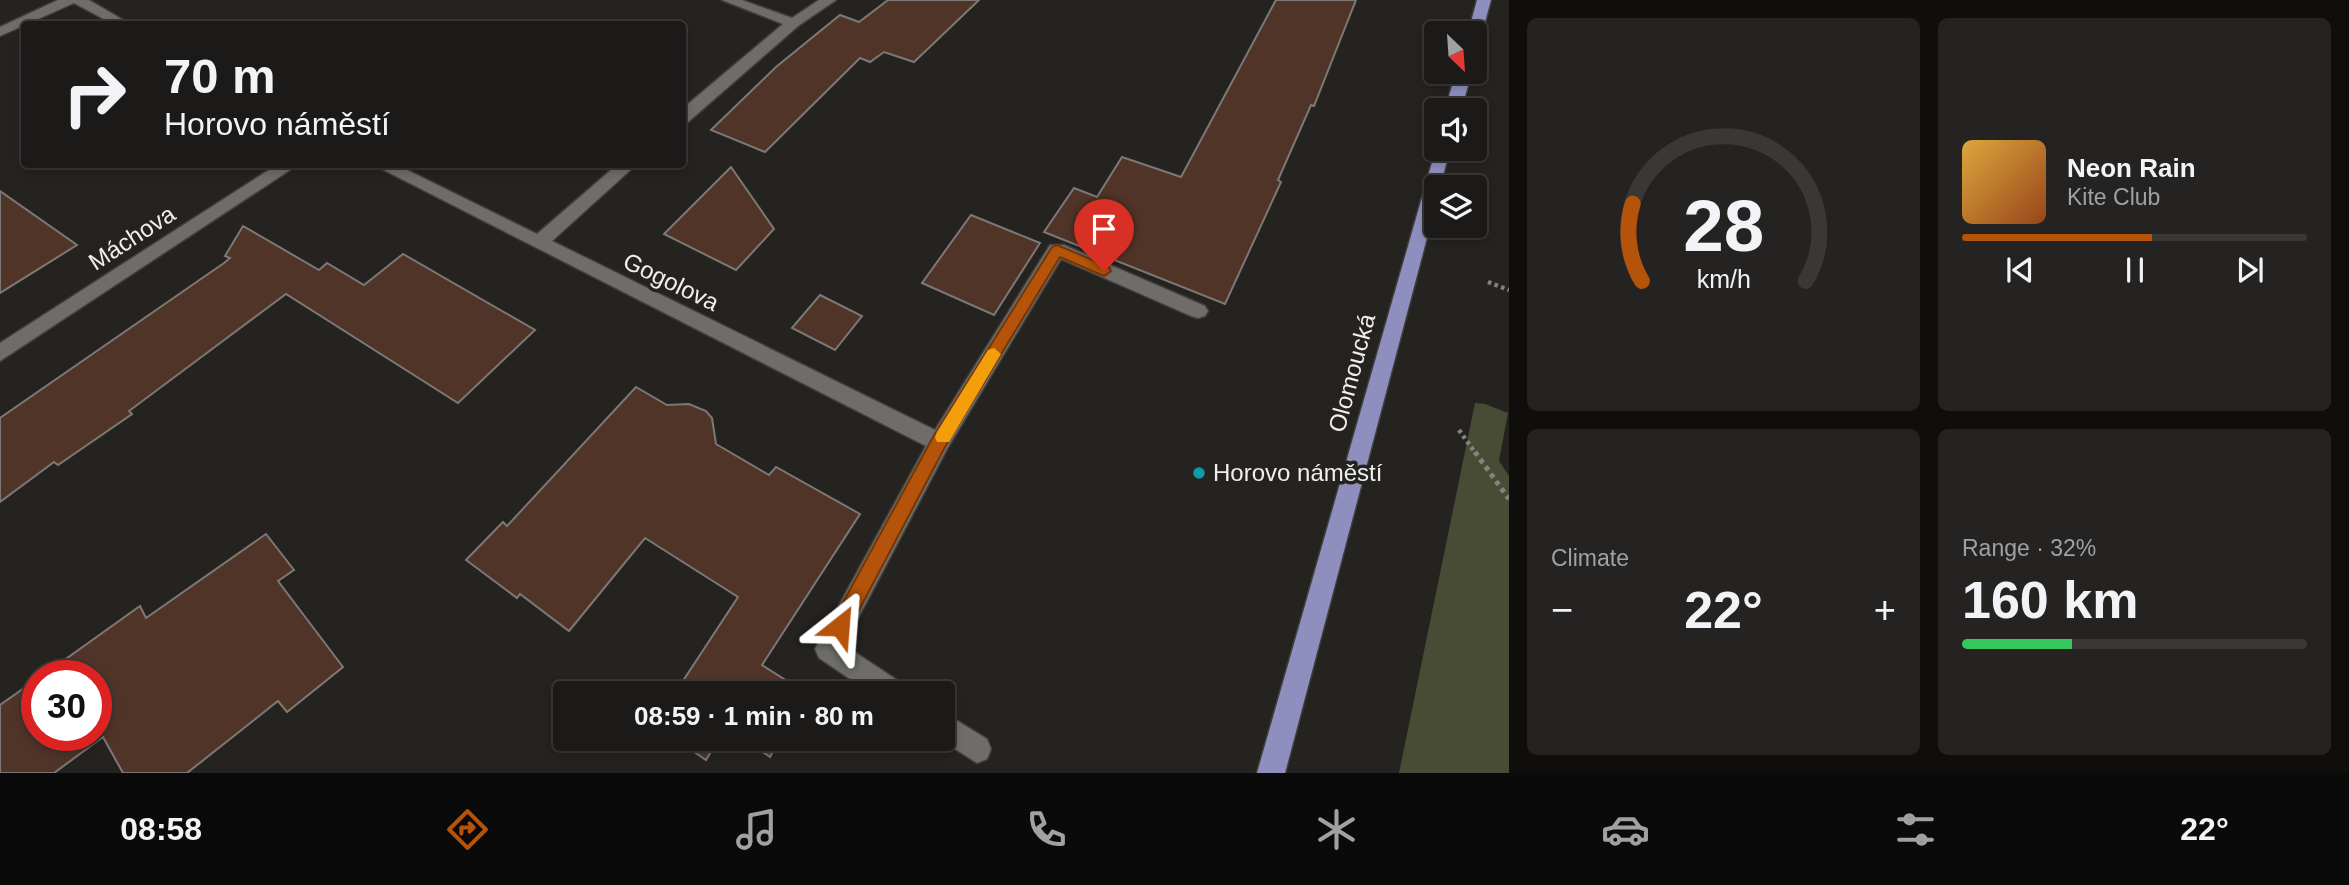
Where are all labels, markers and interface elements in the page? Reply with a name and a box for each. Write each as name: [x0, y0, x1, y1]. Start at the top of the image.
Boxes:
north arrow: [1424, 21, 1488, 84]
map controls: [1424, 21, 1487, 238]
icon: right: [49, 49, 140, 140]
text: 70 m: [164, 49, 276, 103]
button: sound: [1424, 98, 1487, 161]
text: Horovo náměstí: [164, 106, 390, 142]
text: Neon Rain: [2067, 153, 2196, 183]
button: layers: [1424, 175, 1487, 238]
text: Kite Club: [2067, 184, 2160, 210]
text: 28: [1683, 185, 1764, 266]
street label: Máchova: [84, 199, 180, 275]
pin: [1074, 199, 1134, 271]
icon: arrive: [1085, 210, 1123, 248]
street label: Gogolova: [619, 247, 724, 316]
icon: previous: [2001, 251, 2039, 289]
icon: pause: [2116, 251, 2154, 289]
icon: next: [2231, 251, 2269, 289]
text: km/h: [1696, 265, 1751, 293]
street label: Olomoucká: [1323, 310, 1380, 435]
place label: Horovo náměstí: [1213, 459, 1383, 486]
marker: Horovo náměstí: [1191, 465, 1207, 481]
text: Range · 32%: [1962, 535, 2096, 561]
text: Climate: [1551, 545, 1629, 571]
text: 160 km: [1962, 571, 2138, 629]
text: 22°: [1684, 581, 1763, 639]
position arrow: [803, 589, 877, 663]
text: −: [1551, 589, 1573, 631]
text: +: [1874, 589, 1896, 631]
speed limit sign: 30: [21, 660, 112, 751]
text: 08:59 · 1 min · 80 m: [634, 701, 874, 731]
icon: directions: [443, 805, 492, 854]
icon: music: [732, 805, 781, 854]
icon: phone: [1022, 805, 1071, 854]
icon: climate: [1312, 805, 1361, 854]
icon: car: [1601, 805, 1650, 854]
icon: filters: [1891, 805, 1940, 854]
text: 08:58: [120, 811, 202, 847]
text: 22°: [2180, 811, 2229, 847]

